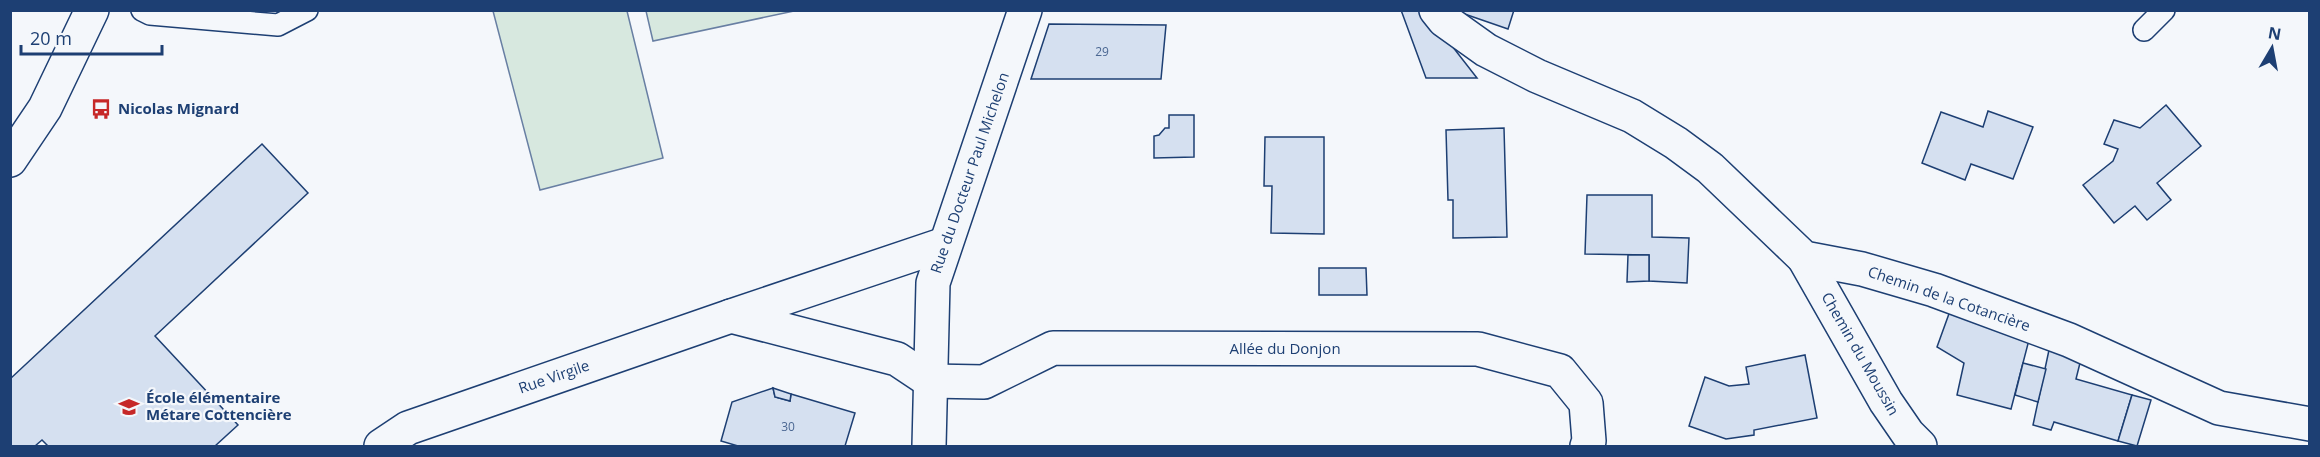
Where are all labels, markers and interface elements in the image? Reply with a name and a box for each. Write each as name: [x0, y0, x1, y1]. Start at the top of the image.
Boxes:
scale bar: [21, 18, 162, 56]
north arrow: [2242, 18, 2302, 78]
text: N: [2266, 21, 2283, 45]
text: 20 m: [30, 26, 72, 50]
house number: 29: [1095, 43, 1109, 60]
street label: Rue du Docteur Paul Michelon: [925, 69, 1013, 276]
bus stop icon: Nicolas Mignard: [89, 97, 113, 121]
place label: Nicolas Mignard: [118, 98, 239, 118]
street label: Chemin de la Cotancière: [1865, 261, 2033, 335]
street label: Chemin du Moussin: [1817, 288, 1904, 419]
street label: Allée du Donjon: [1229, 338, 1341, 358]
street label: Rue Virgile: [516, 355, 592, 398]
place label: École élémentaire Métare Cottencière: [146, 387, 292, 424]
school or university icon: École élémentaire Métare Cottencière: [117, 395, 141, 419]
house number: 30: [781, 418, 795, 435]

